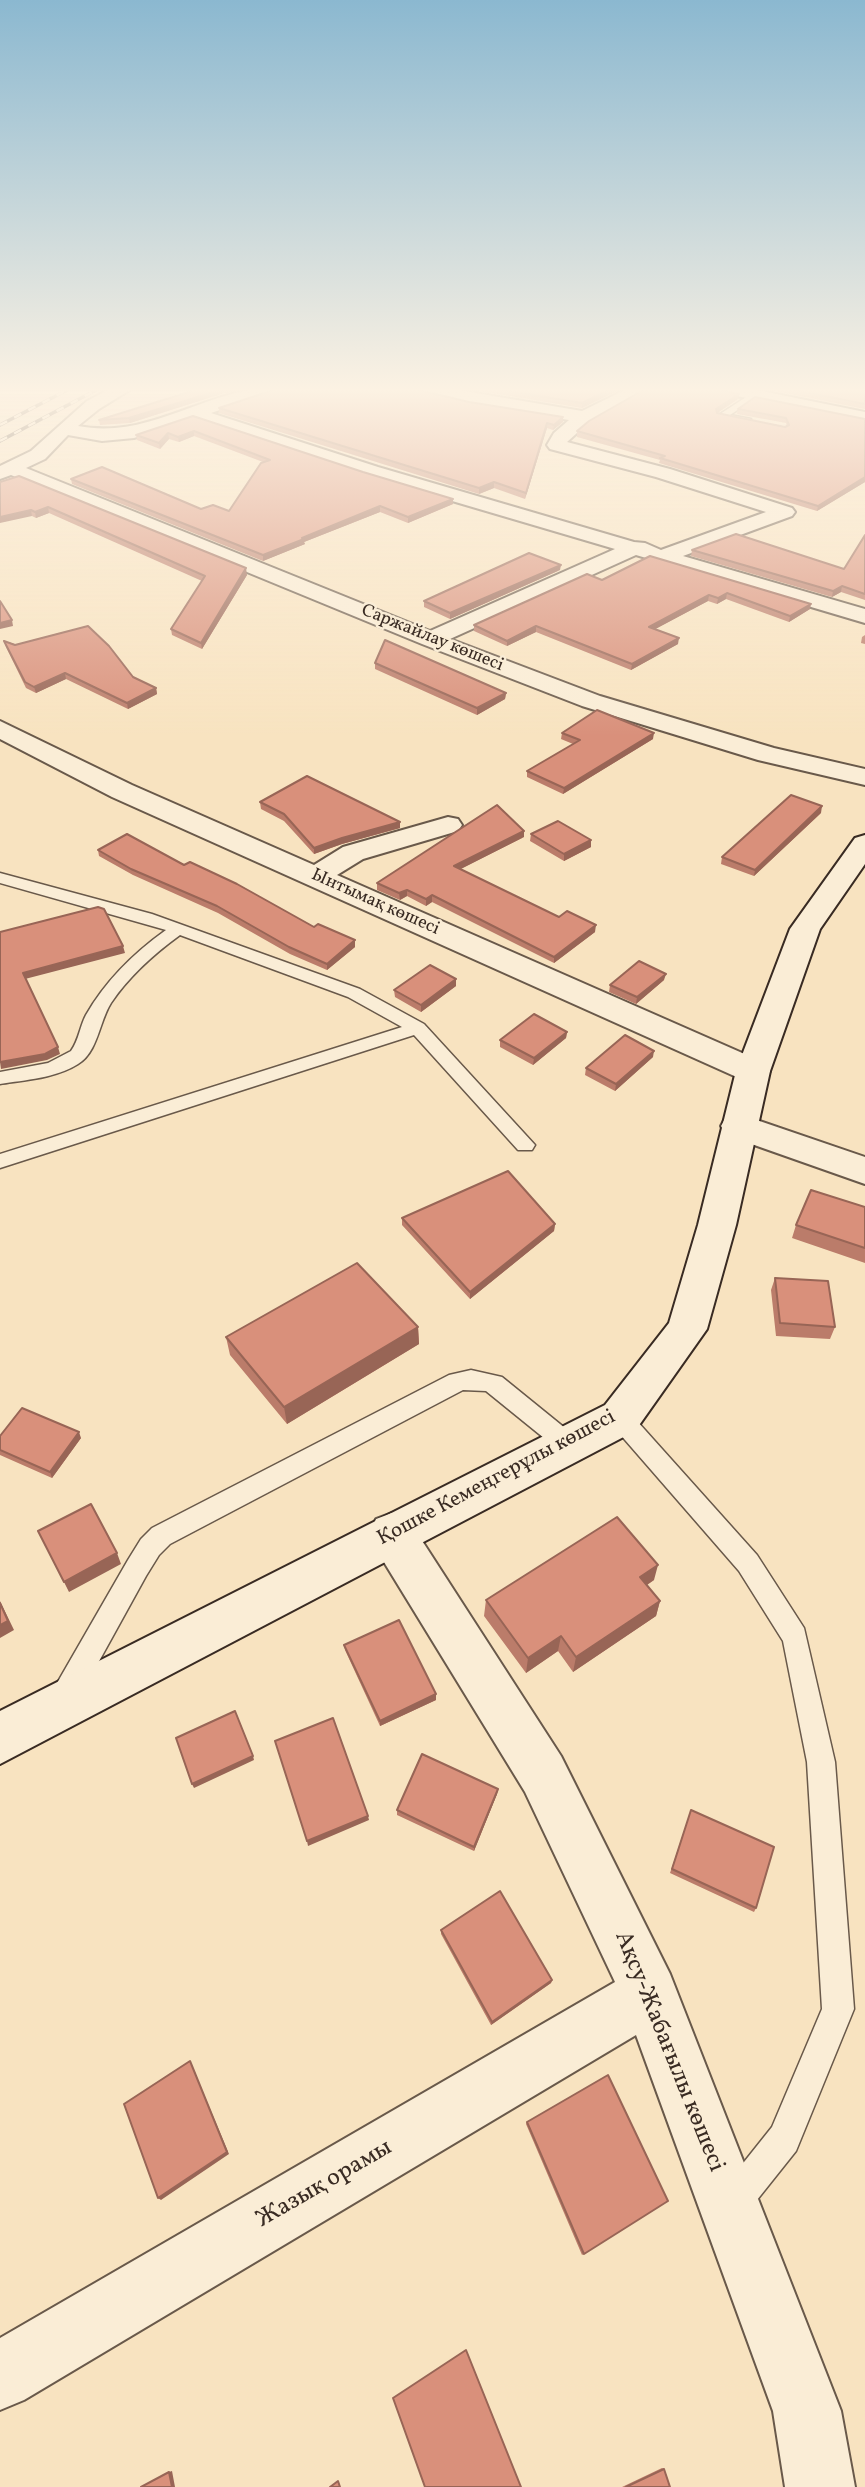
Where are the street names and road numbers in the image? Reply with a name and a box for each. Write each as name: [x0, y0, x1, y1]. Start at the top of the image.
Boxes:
street label: Саржайлау көшесі: [358, 601, 506, 677]
street label: Ынтымақ көшесі: [307, 865, 443, 941]
street label: Қошке Кемеңгерұлы көшесі: [374, 1405, 620, 1553]
street label: Ақсу-Жабағылы көшесі: [606, 1927, 730, 2177]
street label: Жазық орамы: [252, 2135, 398, 2235]

